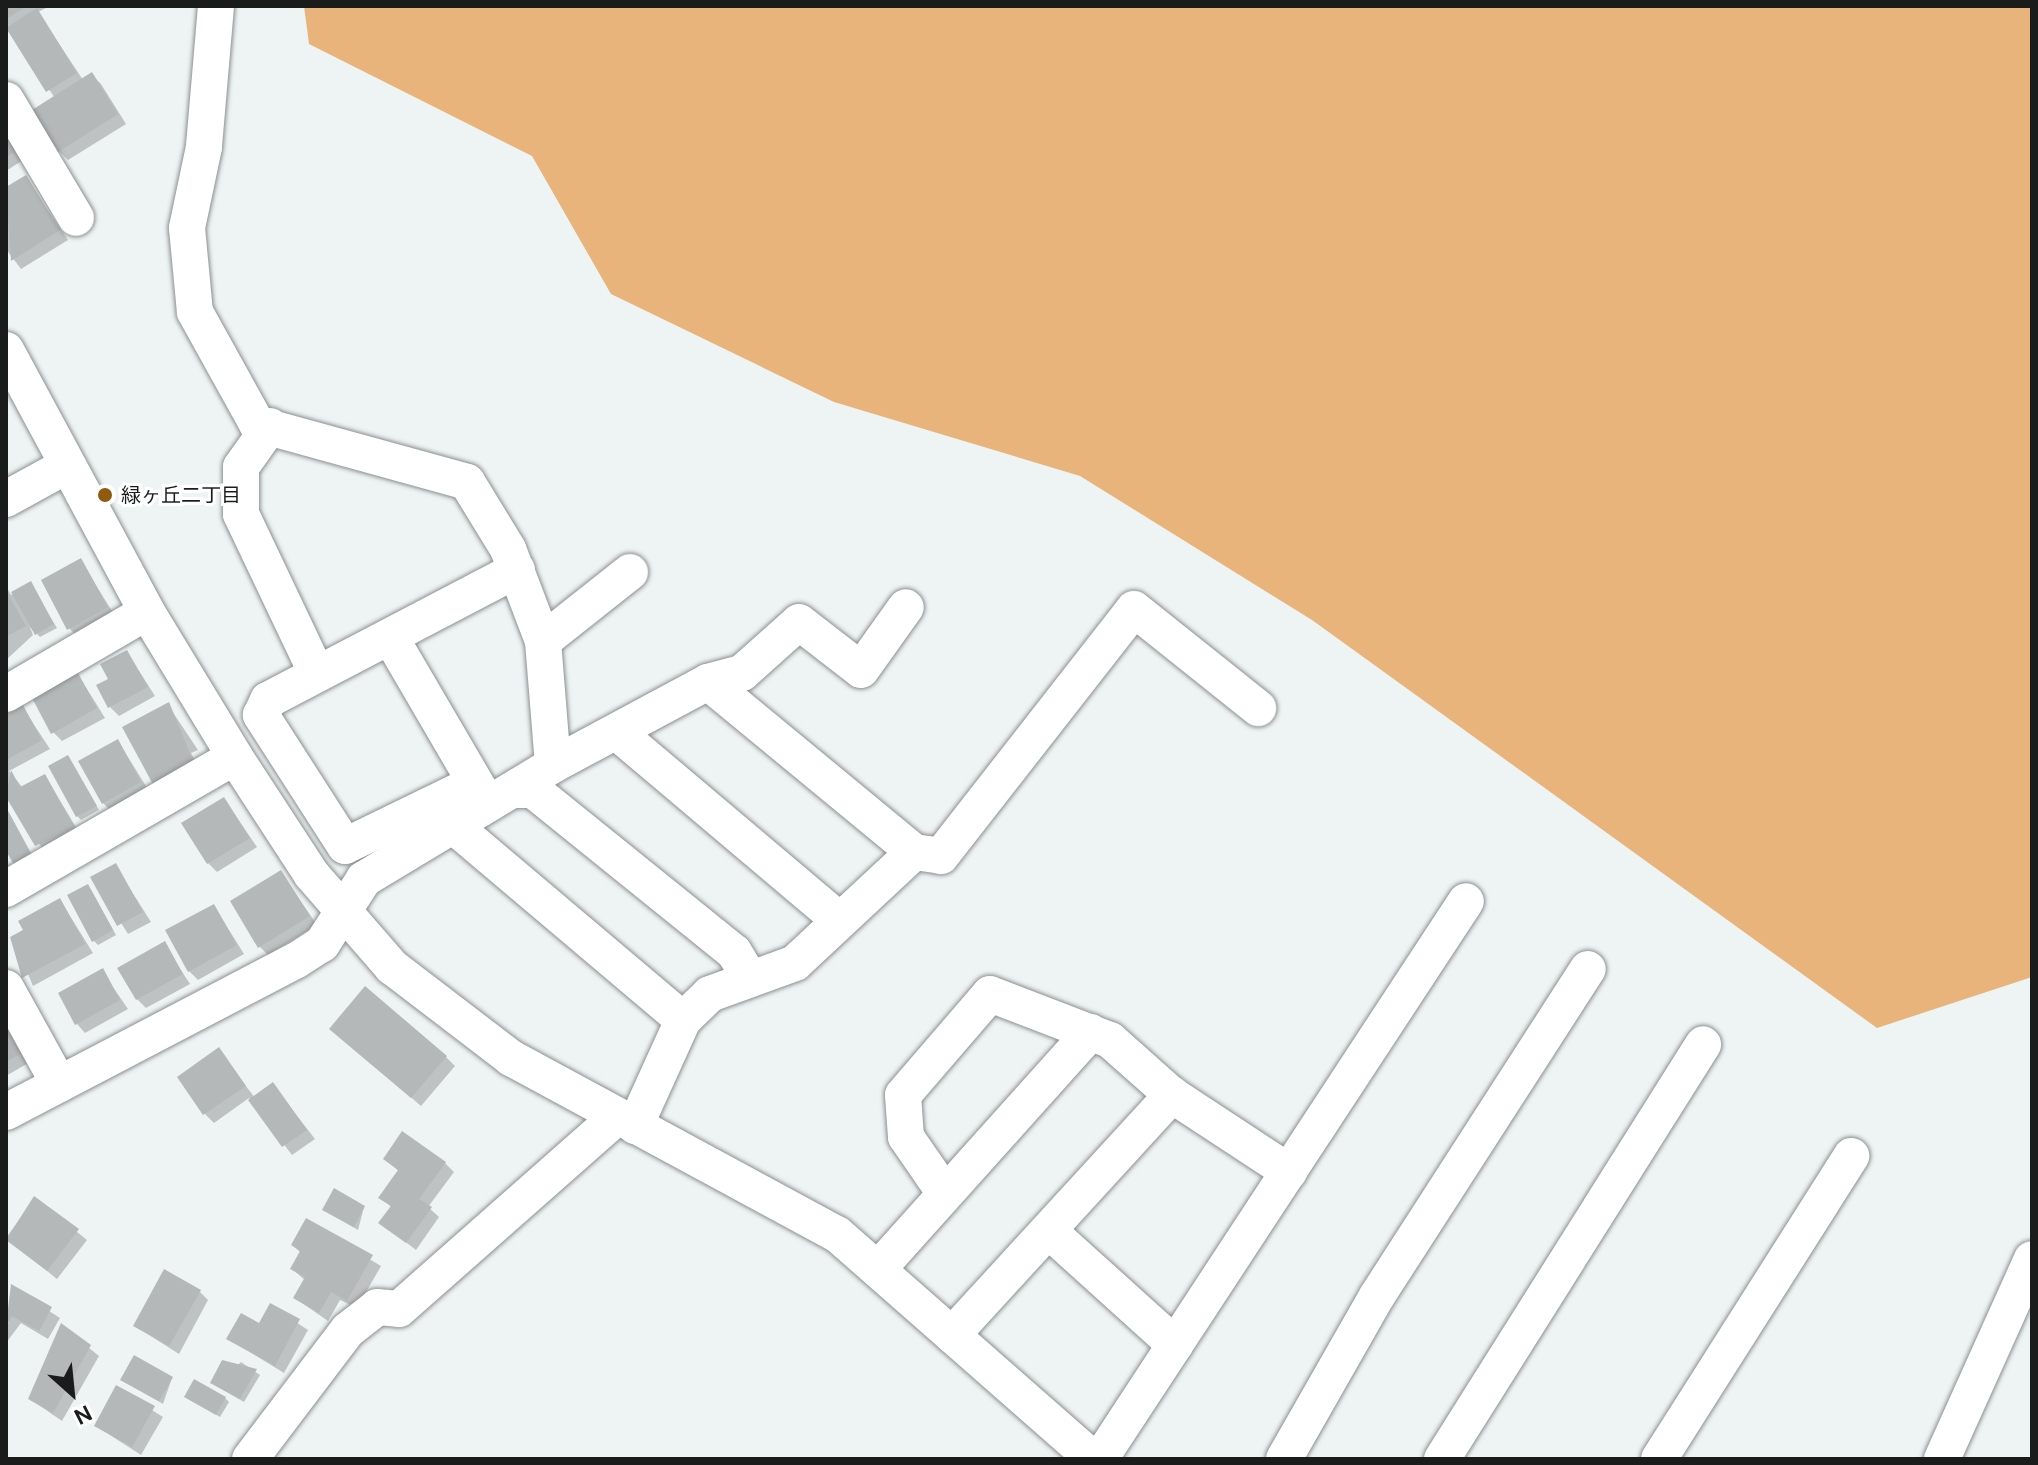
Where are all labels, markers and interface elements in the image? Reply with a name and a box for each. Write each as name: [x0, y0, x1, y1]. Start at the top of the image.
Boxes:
place label: 緑ヶ丘二丁目: [121, 483, 241, 507]
marker: 緑ヶ丘二丁目: [96, 486, 114, 504]
north arrow: [32, 1353, 112, 1433]
text: N: [69, 1398, 97, 1431]

